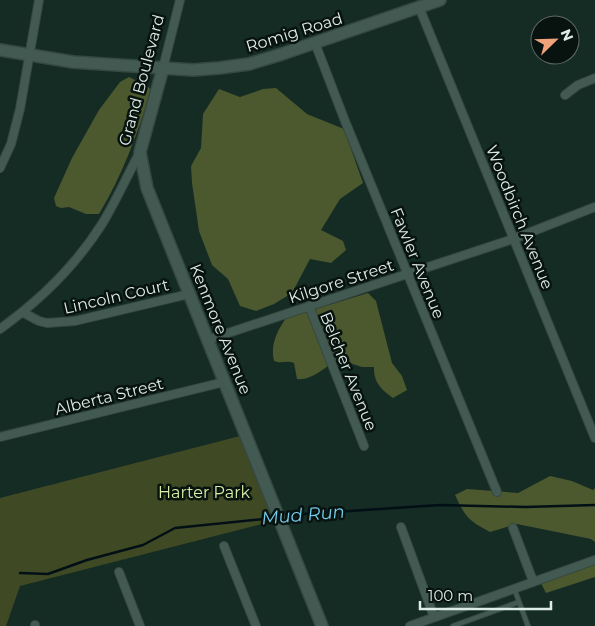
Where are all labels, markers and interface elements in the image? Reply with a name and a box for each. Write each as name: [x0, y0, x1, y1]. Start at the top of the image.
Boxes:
street label: Romig Road: [244, 9, 345, 56]
street label: Grand Boulevard: [115, 12, 168, 148]
north arrow: [530, 15, 580, 65]
text: N: [556, 26, 577, 44]
street label: Woodbirch Avenue: [482, 142, 557, 292]
street label: Fawler Avenue: [387, 205, 448, 321]
street label: Kilgore Street: [286, 255, 397, 307]
street label: Kenmore Avenue: [186, 261, 255, 397]
street label: Lincoln Court: [62, 275, 171, 318]
street label: Belcher Avenue: [316, 309, 381, 433]
street label: Alberta Street: [53, 374, 166, 419]
park label: Harter Park: [158, 483, 250, 502]
water label: Mud Run: [260, 500, 346, 530]
scale bar: [420, 578, 551, 610]
text: 100 m: [428, 586, 473, 605]

